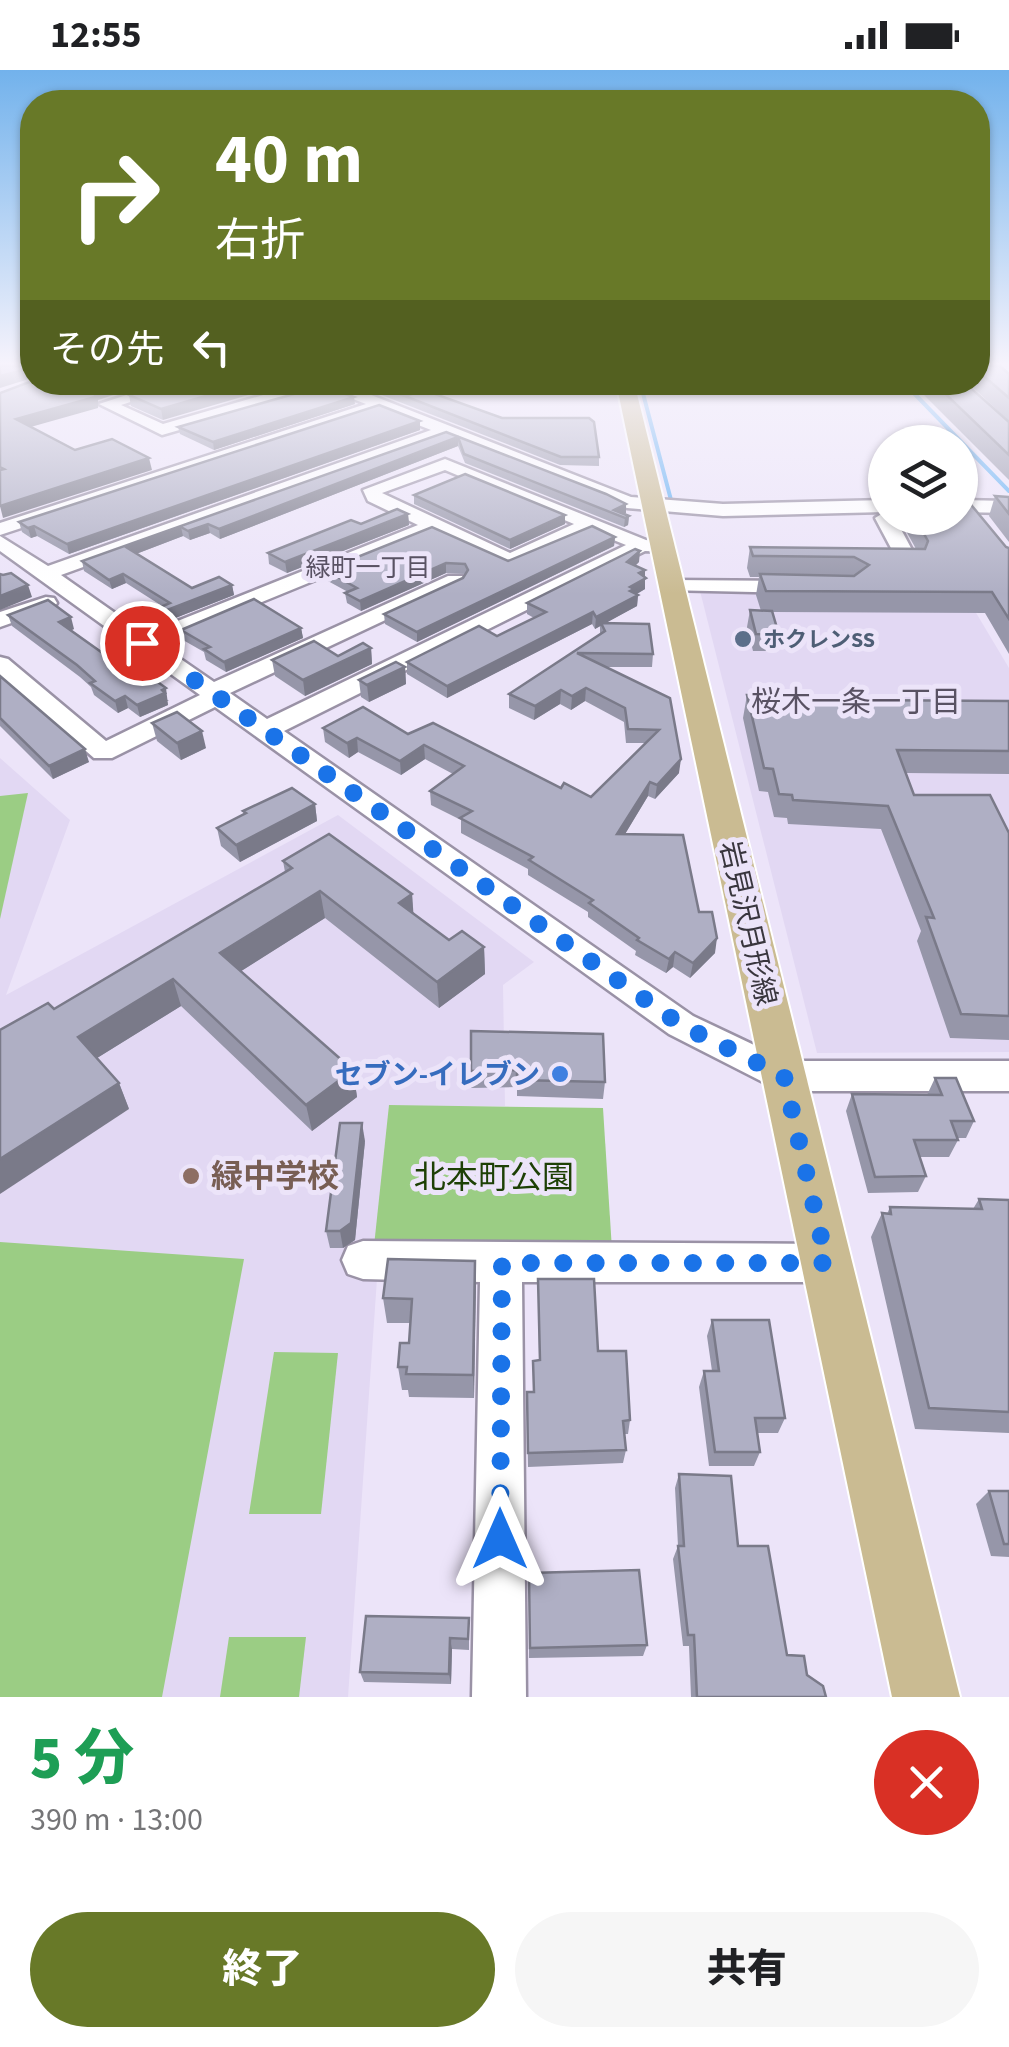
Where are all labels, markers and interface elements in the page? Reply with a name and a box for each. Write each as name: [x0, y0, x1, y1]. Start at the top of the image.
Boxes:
text: 12:55: [50, 8, 142, 62]
text: 40 m: [215, 110, 363, 210]
icon: right: [50, 130, 180, 260]
text: 右折: [215, 209, 305, 273]
icon: left: [184, 320, 239, 375]
text: その先: [50, 323, 164, 377]
map controls: [868, 425, 978, 535]
button: layers: [868, 425, 978, 535]
district label: 緑町一丁目: [305, 550, 431, 586]
pin: [100, 601, 185, 686]
icon: arrive: [115, 616, 170, 671]
place label: ホクレンSS: [763, 624, 875, 656]
marker: ホクレンSS: [732, 628, 754, 650]
district label: 桜木一条一丁目: [751, 681, 961, 724]
street label: 岩見沢月形線: [710, 837, 786, 1010]
place label: セブン-イレブン: [335, 1055, 540, 1095]
marker: セブン-イレブン: [549, 1063, 571, 1085]
place label: 緑中学校: [211, 1154, 339, 1200]
park label: 北本町公園: [414, 1155, 574, 1201]
marker: 緑中学校: [180, 1165, 202, 1187]
position arrow: [448, 1487, 552, 1591]
text: 5 分: [30, 1717, 134, 1802]
button: close: [874, 1730, 979, 1835]
text: 390 m · 13:00: [30, 1797, 203, 1843]
button: 終了: [30, 1912, 495, 2027]
button: 共有: [515, 1912, 979, 2027]

